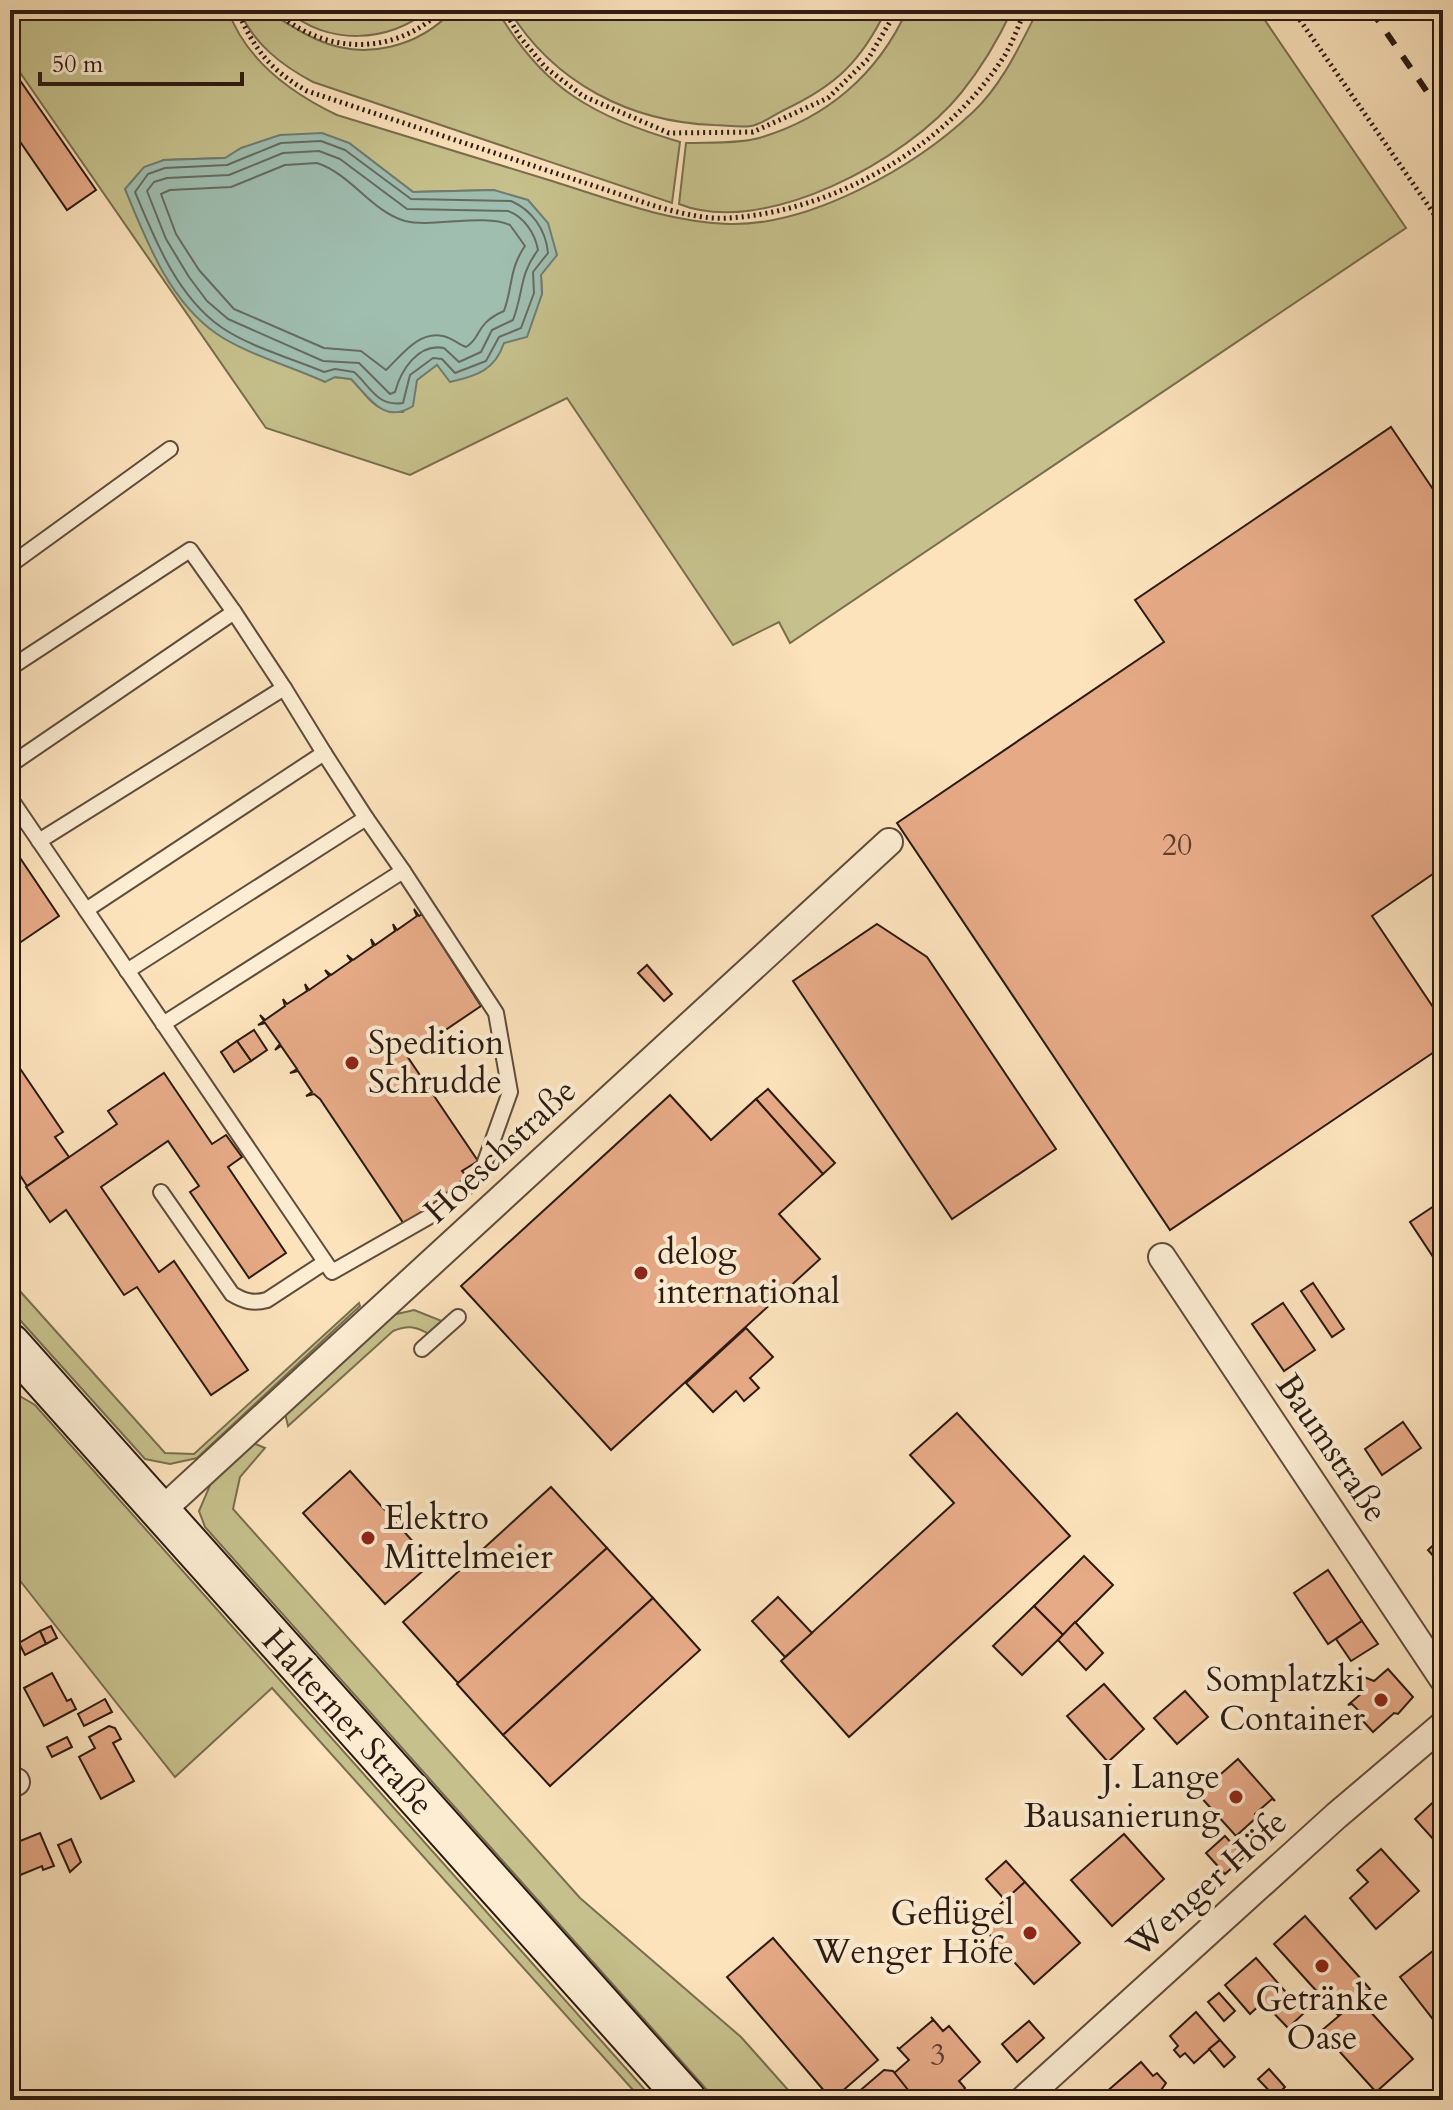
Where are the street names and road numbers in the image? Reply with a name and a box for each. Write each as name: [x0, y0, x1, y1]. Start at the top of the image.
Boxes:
street label: Hoeschstraße: [414, 1068, 586, 1234]
street label: Baumstraße: [1265, 1365, 1399, 1531]
street label: Halterner Straße: [252, 1618, 444, 1826]
street label: Wenger Höfe: [1116, 1800, 1297, 1969]

